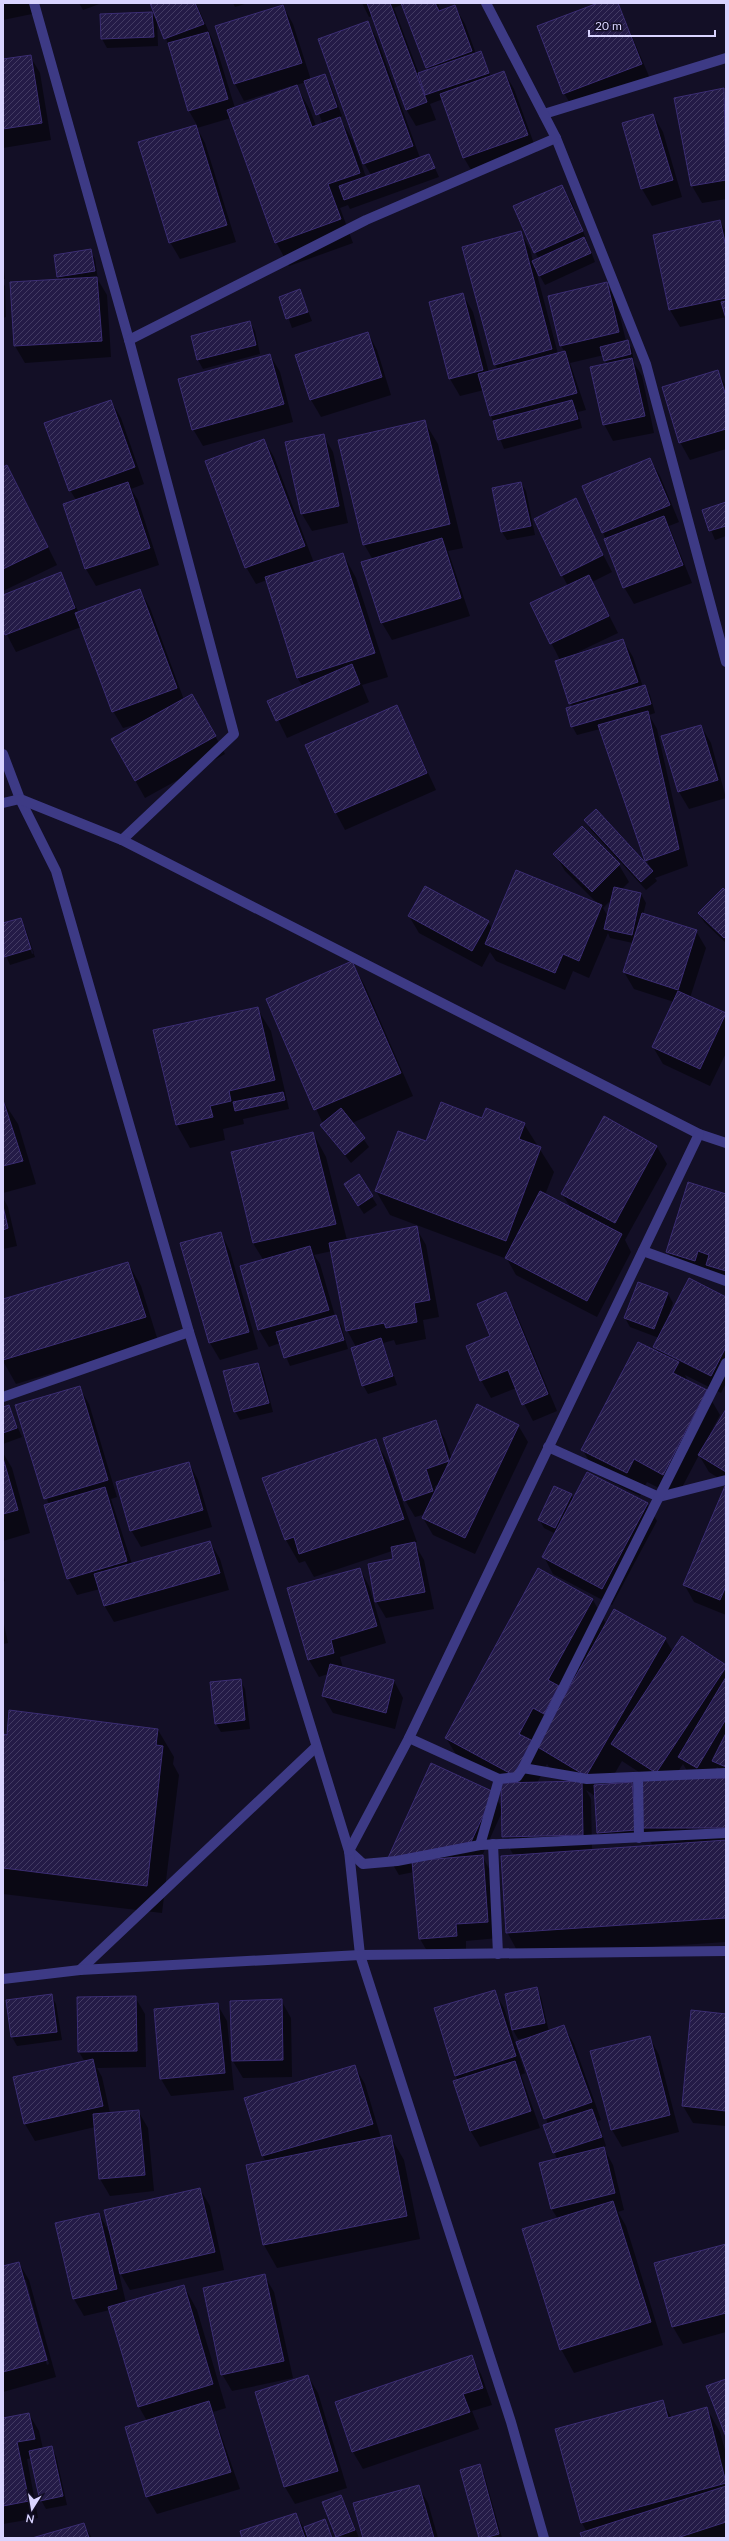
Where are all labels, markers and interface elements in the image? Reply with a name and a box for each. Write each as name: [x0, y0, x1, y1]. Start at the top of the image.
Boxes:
scale bar: [589, 12, 715, 38]
text: 20 m: [595, 18, 622, 33]
north arrow: [12, 2489, 52, 2529]
text: N: [25, 2512, 35, 2526]

